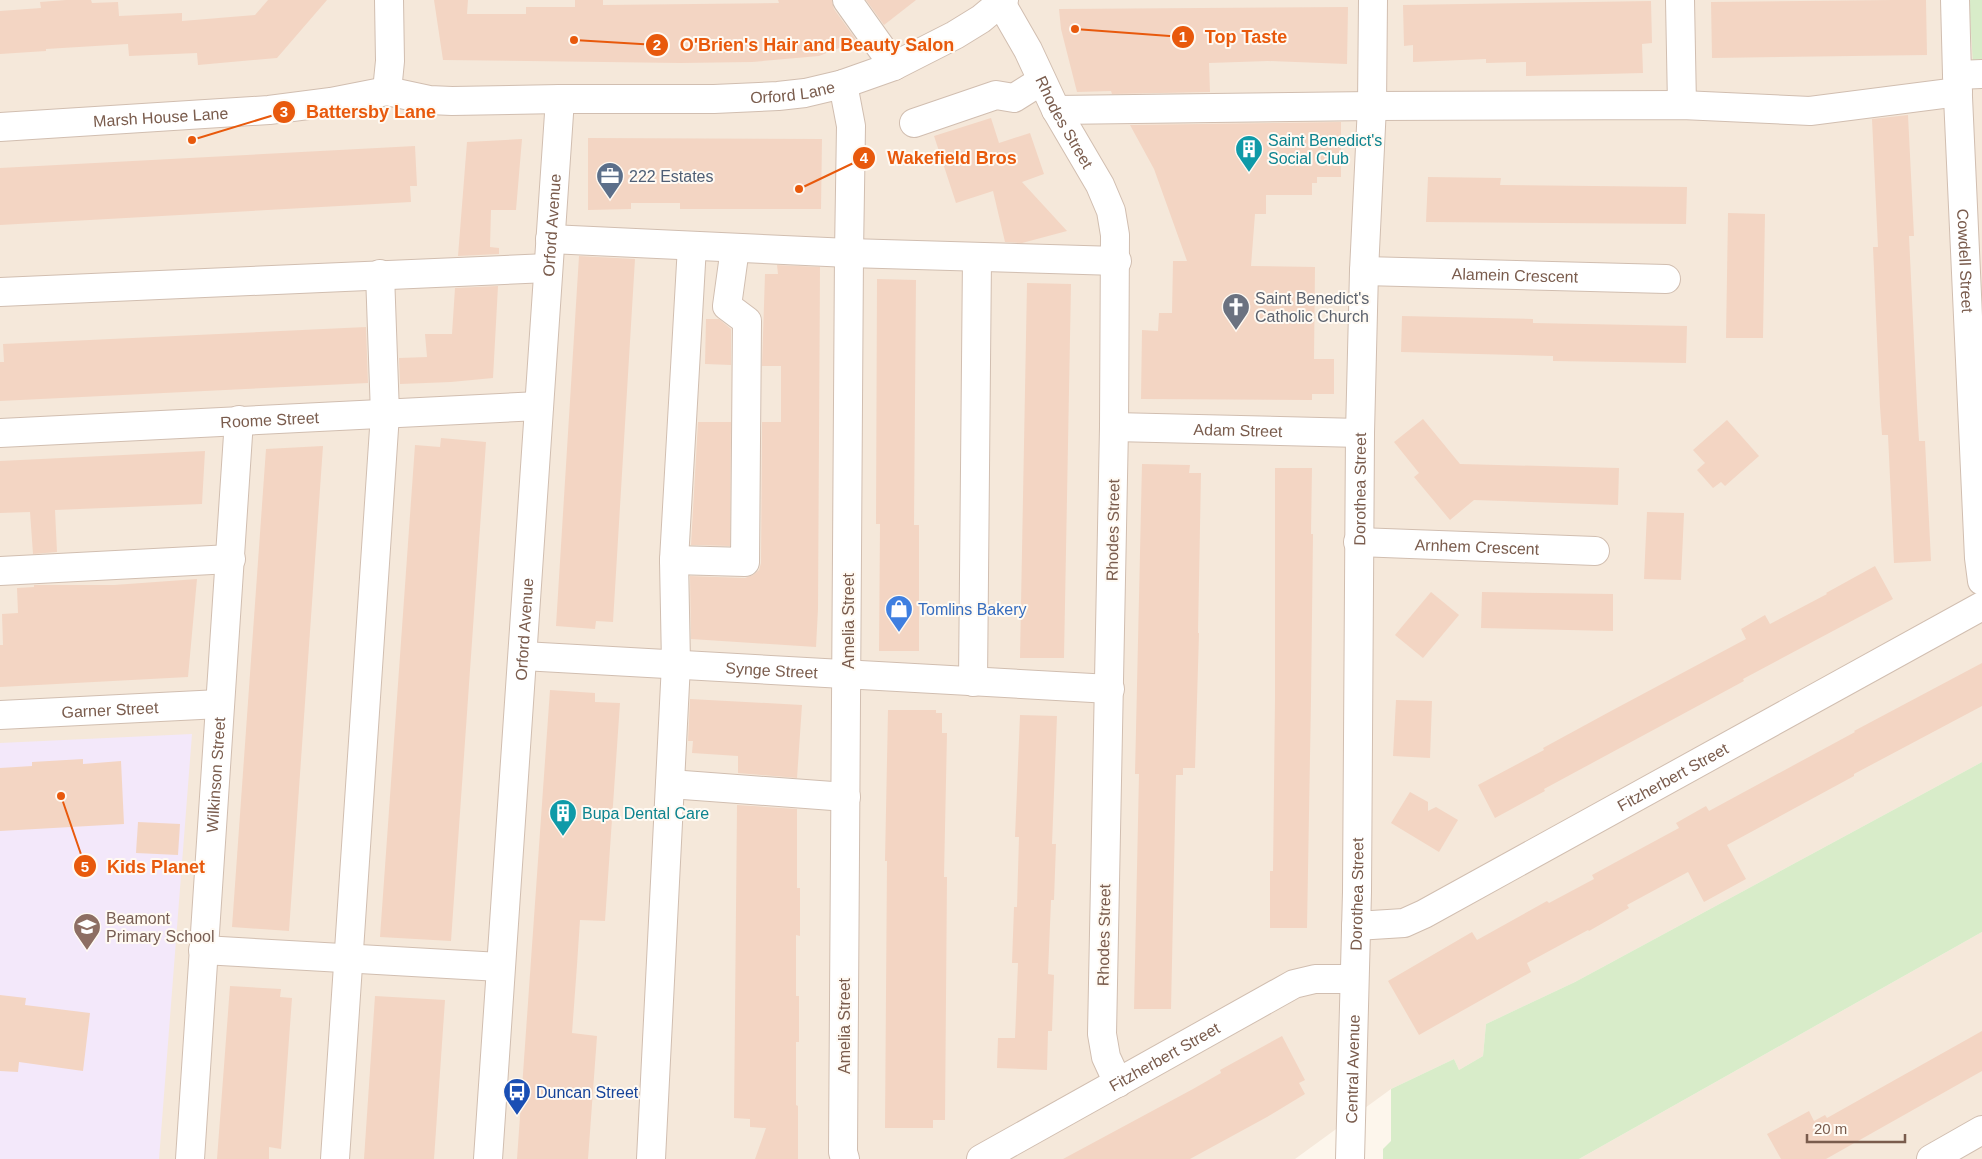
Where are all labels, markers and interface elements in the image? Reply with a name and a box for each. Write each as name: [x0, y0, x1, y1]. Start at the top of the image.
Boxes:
callout: Top Taste: [1170, 20, 1298, 53]
text: Top Taste: [1205, 27, 1287, 47]
text: 1: [1179, 28, 1187, 45]
callout: O'Brien's Hair and Beauty Salon: [645, 29, 964, 62]
text: O'Brien's Hair and Beauty Salon: [680, 35, 954, 55]
text: 2: [653, 36, 661, 53]
street label: Rhodes Street: [1033, 73, 1097, 171]
street label: Orford Lane: [750, 78, 837, 106]
callout: Battersby Lane: [271, 96, 446, 129]
text: Battersby Lane: [306, 102, 436, 122]
text: 3: [280, 103, 288, 120]
street label: Marsh House Lane: [93, 104, 229, 130]
place label: Saint Benedict's Social Club: [1268, 132, 1382, 167]
building icon: Saint Benedict's Social Club: [1234, 134, 1264, 173]
callout: Wakefield Bros: [852, 142, 1026, 175]
text: Wakefield Bros: [887, 148, 1017, 168]
text: 4: [860, 149, 869, 166]
office icon: 222 Estates: [595, 161, 625, 200]
place label: 222 Estates: [629, 168, 714, 185]
street label: Orford Avenue: [539, 173, 563, 277]
street label: Cowdell Street: [1955, 208, 1976, 314]
street label: Alamein Crescent: [1452, 265, 1579, 285]
place label: Saint Benedict's Catholic Church: [1255, 290, 1369, 325]
church icon: Saint Benedict's Catholic Church: [1221, 292, 1251, 331]
street label: Roome Street: [220, 409, 320, 430]
street label: Adam Street: [1193, 420, 1283, 440]
street label: Dorothea Street: [1351, 432, 1369, 546]
street label: Rhodes Street: [1104, 478, 1122, 581]
street label: Arnhem Crescent: [1414, 536, 1540, 557]
street label: Amelia Street: [840, 572, 857, 669]
street label: Orford Avenue: [512, 577, 536, 681]
shop icon: Tomlins Bakery: [884, 594, 914, 633]
place label: Tomlins Bakery: [918, 601, 1026, 618]
street label: Synge Street: [725, 659, 819, 681]
street label: Garner Street: [61, 699, 159, 720]
street label: Wilkinson Street: [203, 716, 228, 833]
street label: Fitzherbert Street: [1614, 739, 1731, 814]
building icon: Bupa Dental Care: [548, 798, 578, 837]
place label: Bupa Dental Care: [582, 805, 709, 822]
street label: Dorothea Street: [1347, 837, 1366, 951]
callout: Kids Planet: [72, 850, 215, 883]
text: Kids Planet: [107, 857, 205, 877]
text: 5: [81, 858, 89, 875]
street label: Rhodes Street: [1095, 883, 1113, 986]
place label: Beamont Primary School: [106, 910, 214, 945]
school or university icon: Beamont Primary School: [72, 912, 102, 951]
street label: Amelia Street: [836, 977, 853, 1074]
street label: Central Avenue: [1342, 1014, 1362, 1124]
street label: Fitzherbert Street: [1106, 1019, 1223, 1094]
bus stop icon: Duncan Street: [502, 1077, 532, 1116]
place label: Duncan Street: [536, 1084, 639, 1101]
scale bar: [1807, 1112, 1904, 1144]
text: 20 m: [1814, 1120, 1847, 1137]

